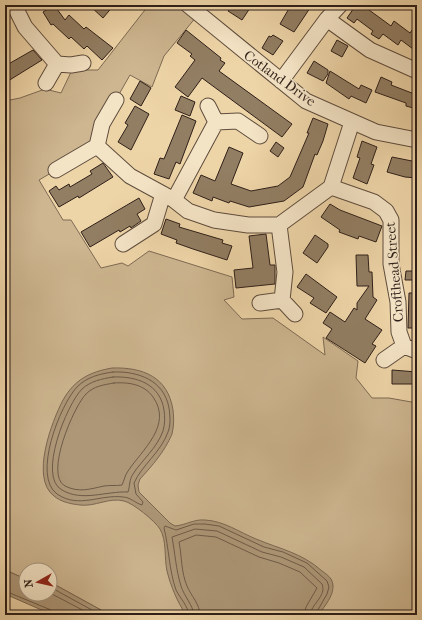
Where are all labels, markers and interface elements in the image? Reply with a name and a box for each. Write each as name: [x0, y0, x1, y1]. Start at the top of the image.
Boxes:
street label: Cotland Drive: [240, 47, 319, 110]
street label: Crofthead Street: [382, 221, 407, 323]
north arrow: [18, 562, 58, 602]
text: N: [21, 578, 36, 588]

